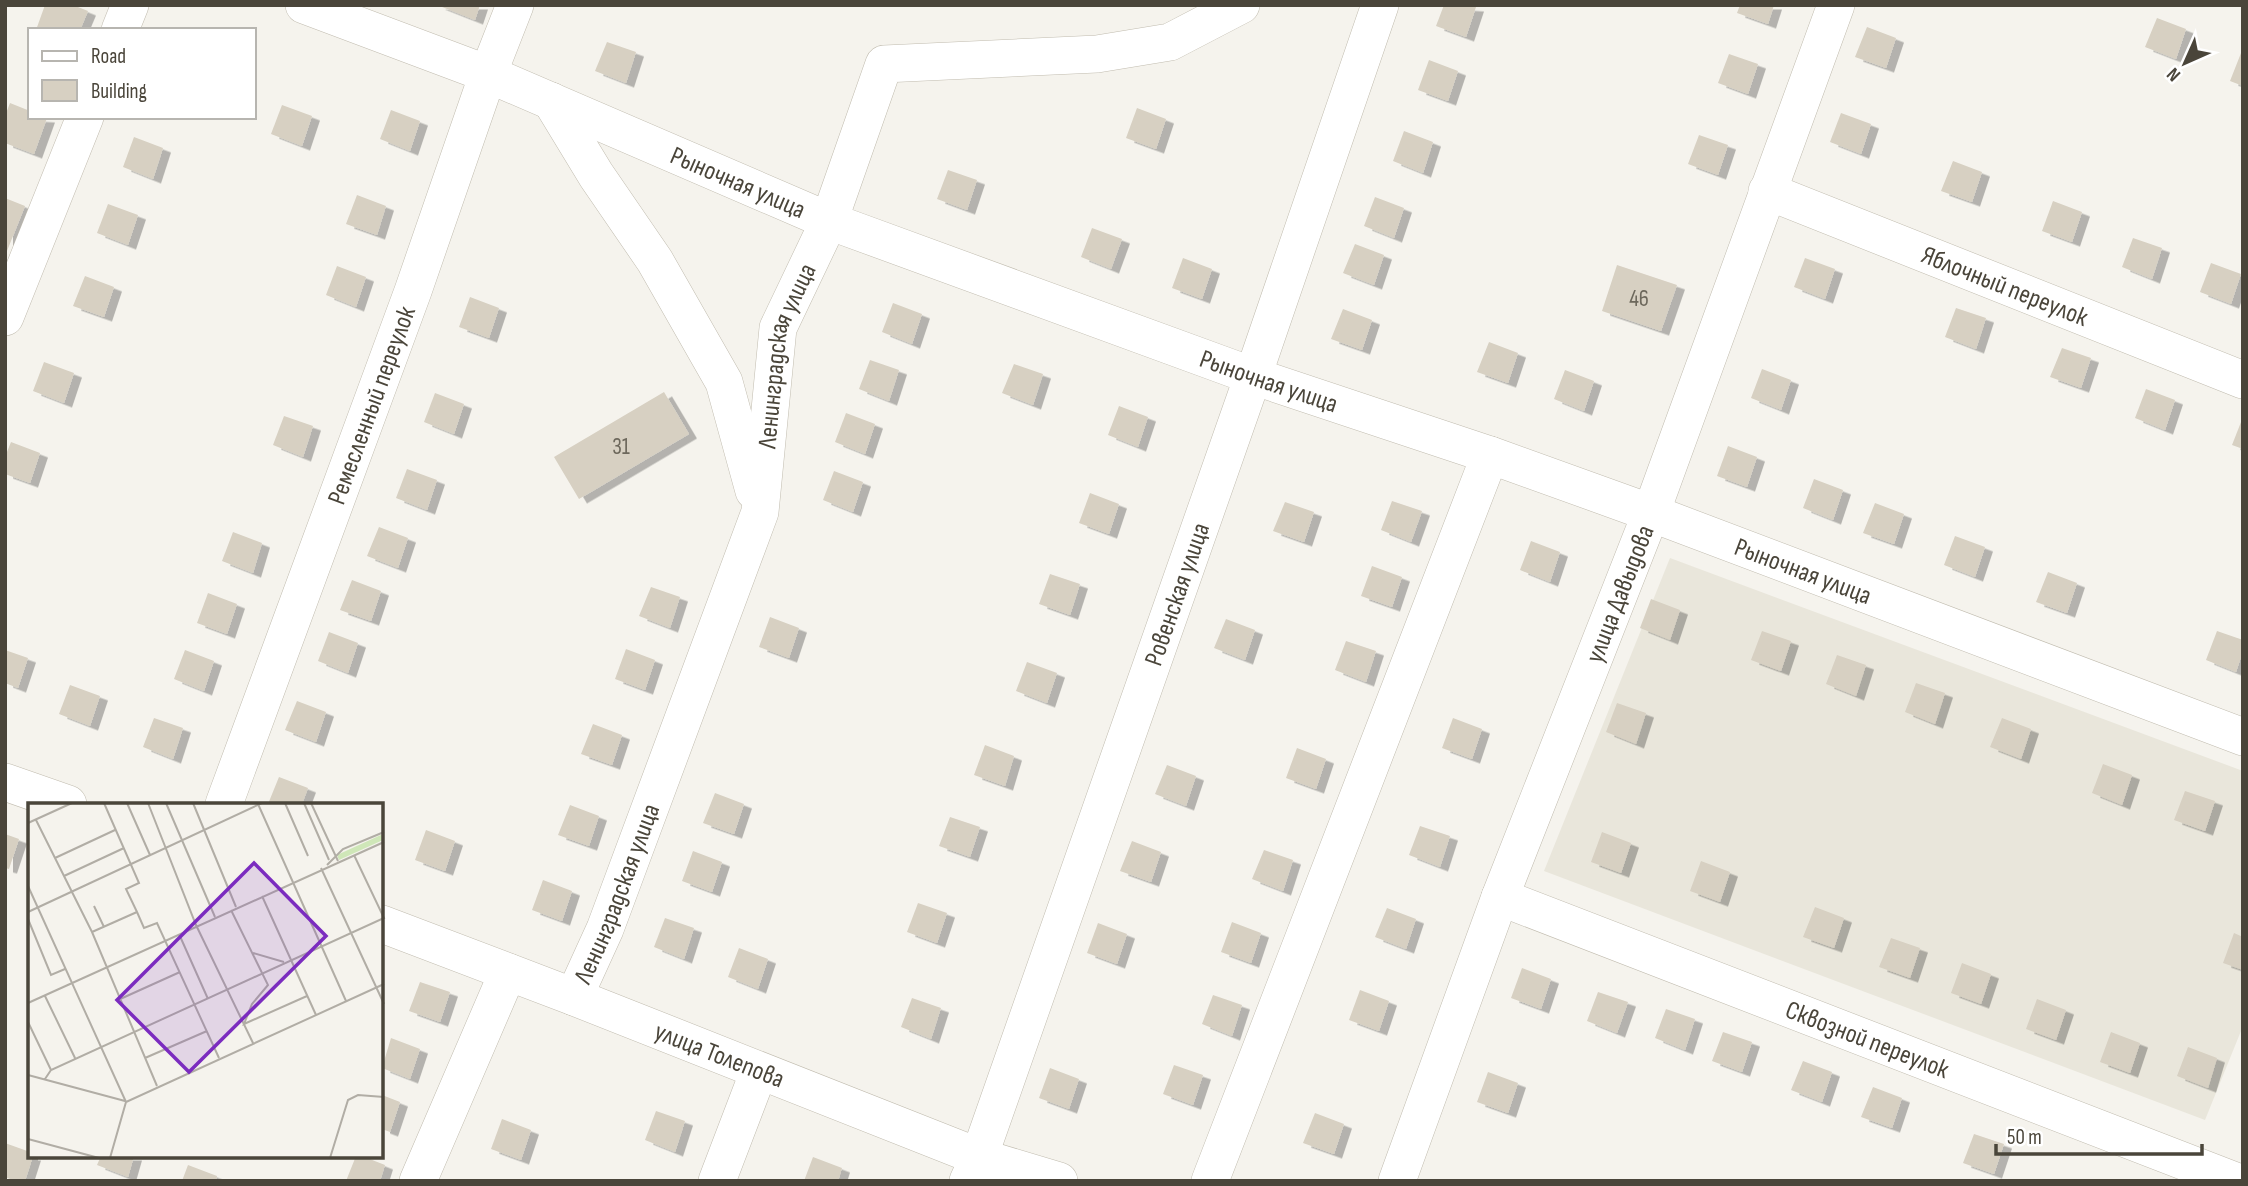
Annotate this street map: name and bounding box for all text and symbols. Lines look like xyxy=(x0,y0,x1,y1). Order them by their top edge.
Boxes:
legend xyxy=(28,28,256,119)
north arrow xyxy=(2150,28,2220,98)
text: Road xyxy=(91,44,126,69)
text: N xyxy=(2162,62,2186,86)
text: Building xyxy=(91,79,147,104)
street label: Рыночная улица xyxy=(665,141,810,226)
street label: Яблочный переулок xyxy=(1917,240,2092,334)
street label: Ленинградская улица xyxy=(752,259,823,451)
house number: 46 xyxy=(1629,285,1649,313)
street label: Ремесленный переулок xyxy=(322,302,423,509)
street label: Рыночная улица xyxy=(1195,344,1342,420)
house number: 31 xyxy=(612,433,630,461)
street label: Ровенская улица xyxy=(1139,519,1217,670)
street label: улица Давыдова xyxy=(1580,521,1662,668)
street label: Рыночная улица xyxy=(1730,532,1875,612)
street label: Ленинградская улица xyxy=(568,800,667,990)
inset map xyxy=(28,803,383,1158)
street label: Сквозной переулок xyxy=(1781,995,1953,1086)
street label: улица Толепова xyxy=(650,1016,788,1096)
scale bar xyxy=(1996,1112,2202,1156)
text: 50 m xyxy=(2007,1125,2042,1150)

